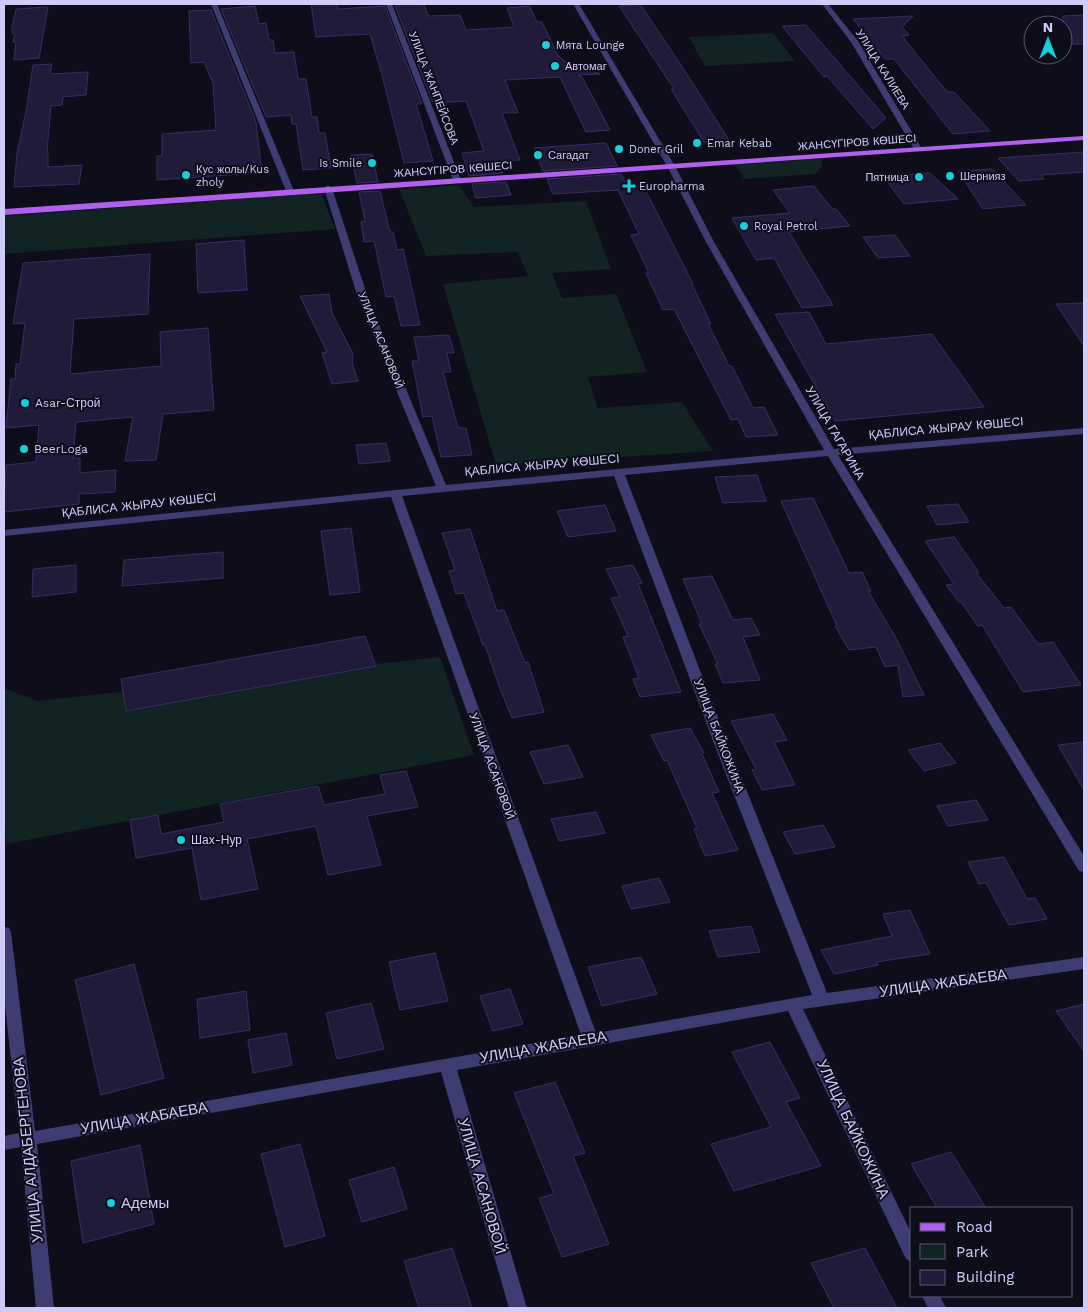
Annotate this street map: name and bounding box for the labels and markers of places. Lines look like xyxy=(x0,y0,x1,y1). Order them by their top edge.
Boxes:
marker: Мята Lounge xyxy=(540,39,552,51)
place label: Мята Lounge xyxy=(556,39,625,52)
marker: Автомаг xyxy=(549,60,561,72)
place label: Автомаг xyxy=(565,60,607,73)
marker: Emar Kebab xyxy=(691,137,703,149)
place label: Emar Kebab xyxy=(707,137,772,150)
marker: Doner Gril xyxy=(613,143,625,155)
place label: Doner Gril xyxy=(629,143,684,156)
marker: Сагадат xyxy=(532,149,544,161)
place label: Сагадат xyxy=(548,149,589,162)
place label: Is Smile xyxy=(319,157,362,170)
marker: Is Smile xyxy=(366,157,378,169)
place label: Кус жолы/Kus zholy xyxy=(196,163,269,189)
marker: Кус жолы/Kus zholy xyxy=(180,169,192,181)
marker: Шернияз xyxy=(944,170,956,182)
place label: Шернияз xyxy=(960,170,1006,183)
place label: Пятница xyxy=(865,171,910,184)
marker: Пятница xyxy=(913,171,925,183)
marker: Europharma xyxy=(623,180,635,192)
place label: Europharma xyxy=(639,180,705,193)
marker: Royal Petrol xyxy=(738,220,750,232)
place label: Royal Petrol xyxy=(754,220,818,233)
place label: Asar-Строй xyxy=(35,396,100,410)
marker: Asar-Строй xyxy=(19,397,31,409)
place label: BeerLoga xyxy=(34,442,88,456)
marker: BeerLoga xyxy=(18,443,30,455)
place label: Шах-Нур xyxy=(191,833,242,847)
marker: Шах-Нур xyxy=(175,834,187,846)
place label: Адемы xyxy=(121,1194,169,1212)
marker: Адемы xyxy=(105,1197,117,1209)

